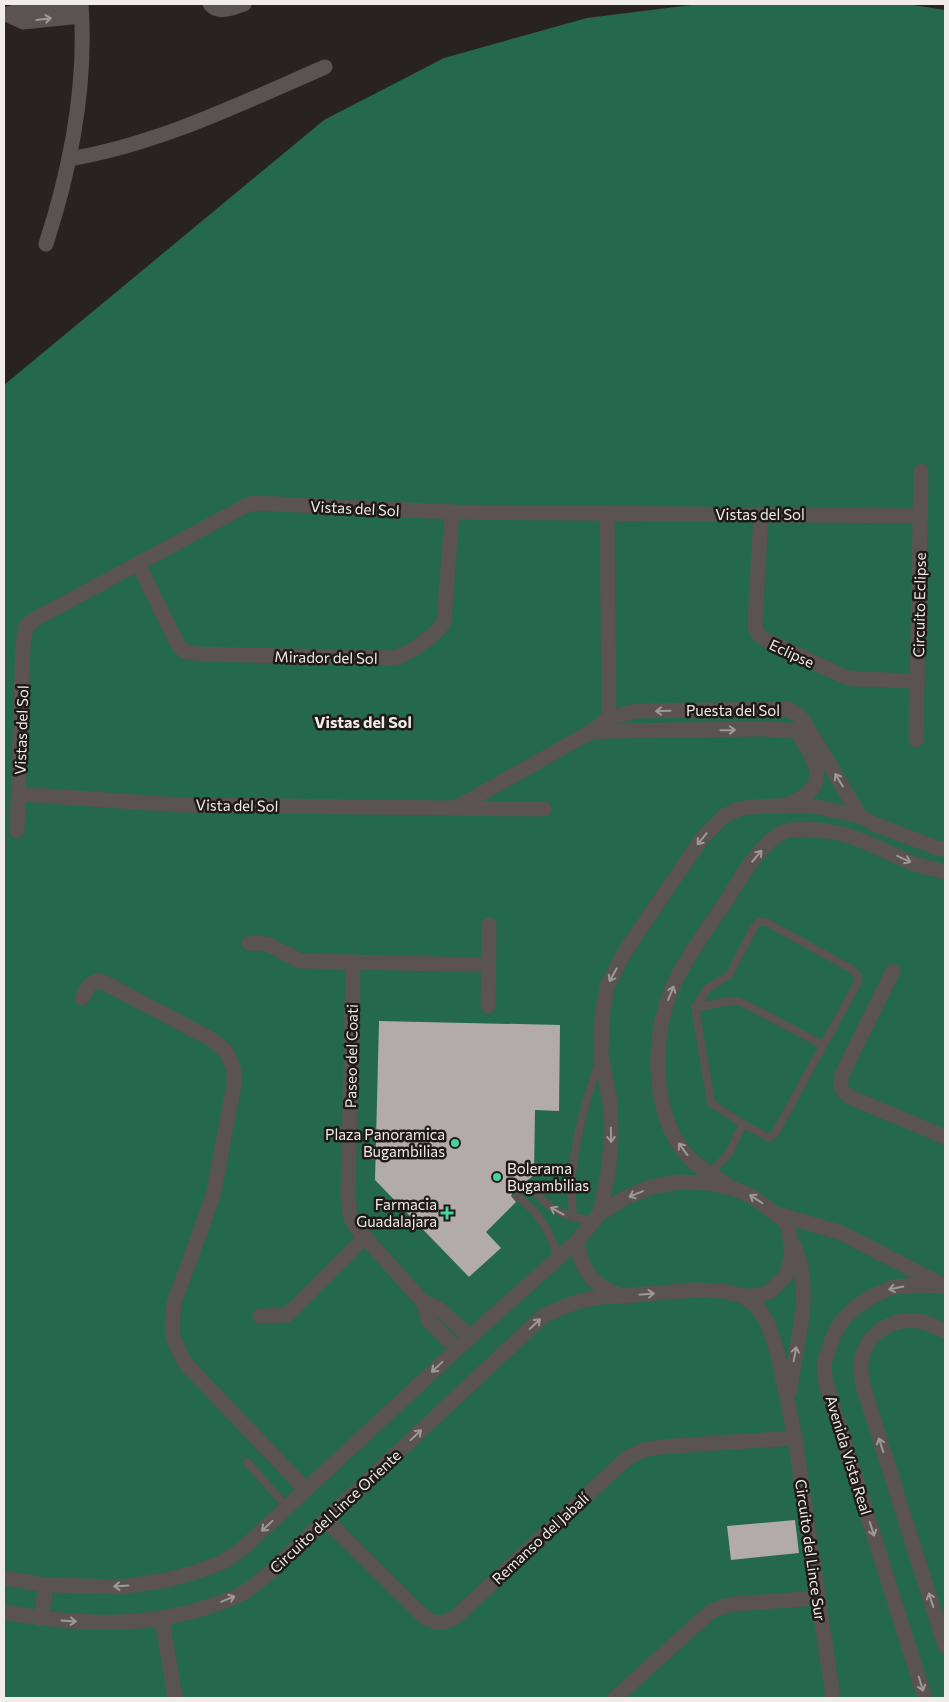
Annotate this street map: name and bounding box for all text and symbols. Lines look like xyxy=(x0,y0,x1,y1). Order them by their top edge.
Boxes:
one-way arrow xyxy=(36,14,52,24)
street label: Vistas del Sol xyxy=(310,497,400,519)
street label: Vistas del Sol xyxy=(715,505,805,523)
street label: Circuito Eclipse xyxy=(909,552,929,658)
street label: Eclipse xyxy=(767,635,817,671)
street label: Mirador del Sol xyxy=(274,647,378,667)
street label: Vistas del Sol xyxy=(10,685,32,775)
street label: Puesta del Sol xyxy=(686,701,780,719)
one-way arrow xyxy=(655,706,671,716)
district label: Vistas del Sol xyxy=(314,712,412,731)
one-way arrow xyxy=(720,725,736,735)
one-way arrow xyxy=(833,773,843,787)
street label: Vista del Sol xyxy=(196,795,278,815)
one-way arrow xyxy=(696,832,707,845)
one-way arrow xyxy=(751,850,762,863)
one-way arrow xyxy=(896,854,911,864)
one-way arrow xyxy=(608,967,618,982)
one-way arrow xyxy=(666,986,676,1001)
street label: Paseo del Coati xyxy=(341,1004,361,1108)
place label: Plaza Panoramica Bugambilias xyxy=(325,1125,445,1160)
one-way arrow xyxy=(606,1126,616,1142)
marker: Plaza Panoramica Bugambilias xyxy=(449,1137,461,1149)
one-way arrow xyxy=(678,1142,688,1156)
place label: Bolerama Bugambilias xyxy=(507,1159,589,1194)
marker: Bolerama Bugambilias xyxy=(491,1171,503,1183)
one-way arrow xyxy=(629,1189,644,1199)
one-way arrow xyxy=(749,1194,763,1205)
place label: Farmacia Guadalajara xyxy=(356,1195,437,1230)
one-way arrow xyxy=(550,1206,565,1215)
marker: Farmacia Guadalajara xyxy=(441,1207,453,1219)
one-way arrow xyxy=(889,1283,905,1293)
one-way arrow xyxy=(639,1289,655,1298)
one-way arrow xyxy=(528,1318,541,1330)
one-way arrow xyxy=(791,1347,800,1363)
one-way arrow xyxy=(430,1361,443,1373)
street label: Avenida Vista Real xyxy=(822,1393,876,1517)
one-way arrow xyxy=(410,1429,422,1441)
one-way arrow xyxy=(876,1437,886,1453)
street label: Circuito del Lince Oriente xyxy=(266,1446,404,1576)
street label: Circuito del Lince Sur xyxy=(792,1478,830,1622)
street label: Remanso del Jabalí xyxy=(488,1488,593,1587)
one-way arrow xyxy=(261,1520,273,1532)
one-way arrow xyxy=(868,1521,878,1537)
one-way arrow xyxy=(113,1582,129,1591)
one-way arrow xyxy=(925,1592,935,1608)
one-way arrow xyxy=(220,1594,236,1603)
one-way arrow xyxy=(61,1617,77,1626)
one-way arrow xyxy=(917,1676,927,1692)

